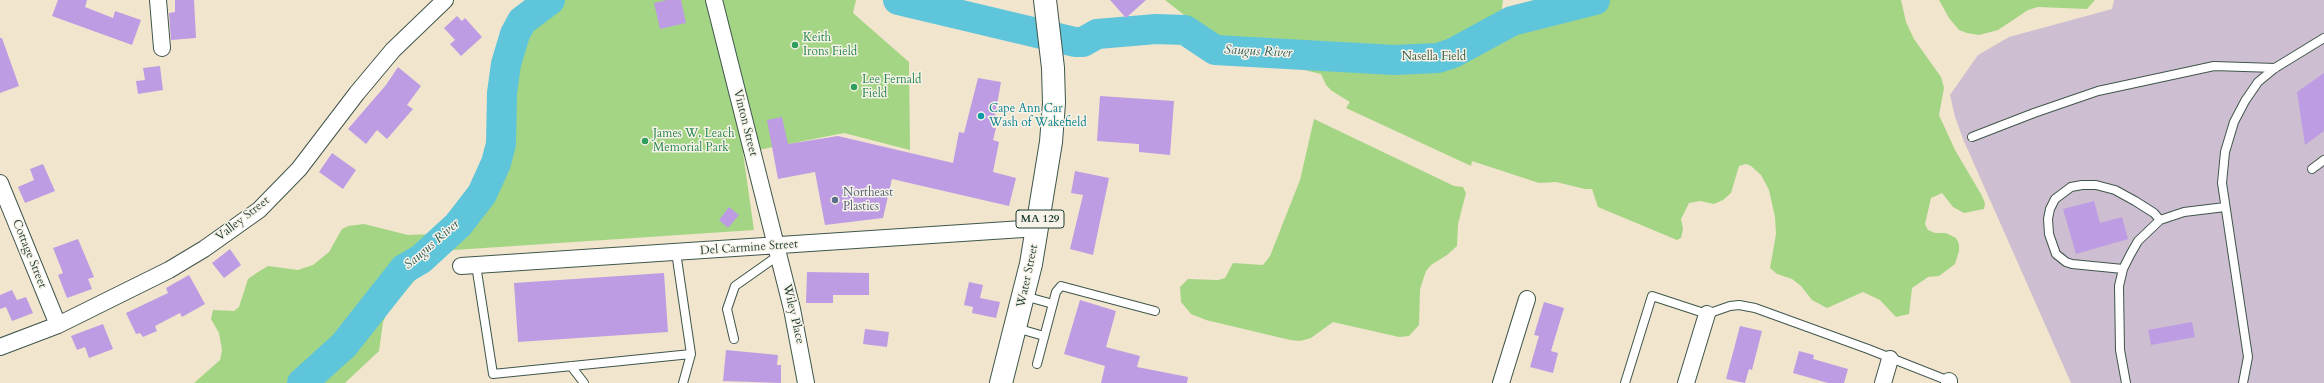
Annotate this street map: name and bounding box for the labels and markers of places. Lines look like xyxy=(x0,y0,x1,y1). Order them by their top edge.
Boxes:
place label: Keith Irons Field xyxy=(803,31,857,59)
marker: Keith Irons Field xyxy=(790,40,800,50)
place label: Lee Fernald Field xyxy=(862,73,921,101)
marker: Lee Fernald Field xyxy=(849,82,859,92)
place label: Cape Ann Car Wash of Wakefield xyxy=(989,102,1087,130)
marker: Cape Ann Car Wash of Wakefield xyxy=(976,111,986,121)
place label: James W. Leach Memorial Park xyxy=(653,127,735,155)
marker: James W. Leach Memorial Park xyxy=(640,136,650,146)
place label: Northeast Plastics xyxy=(843,186,893,214)
marker: Northeast Plastics xyxy=(830,195,840,205)

